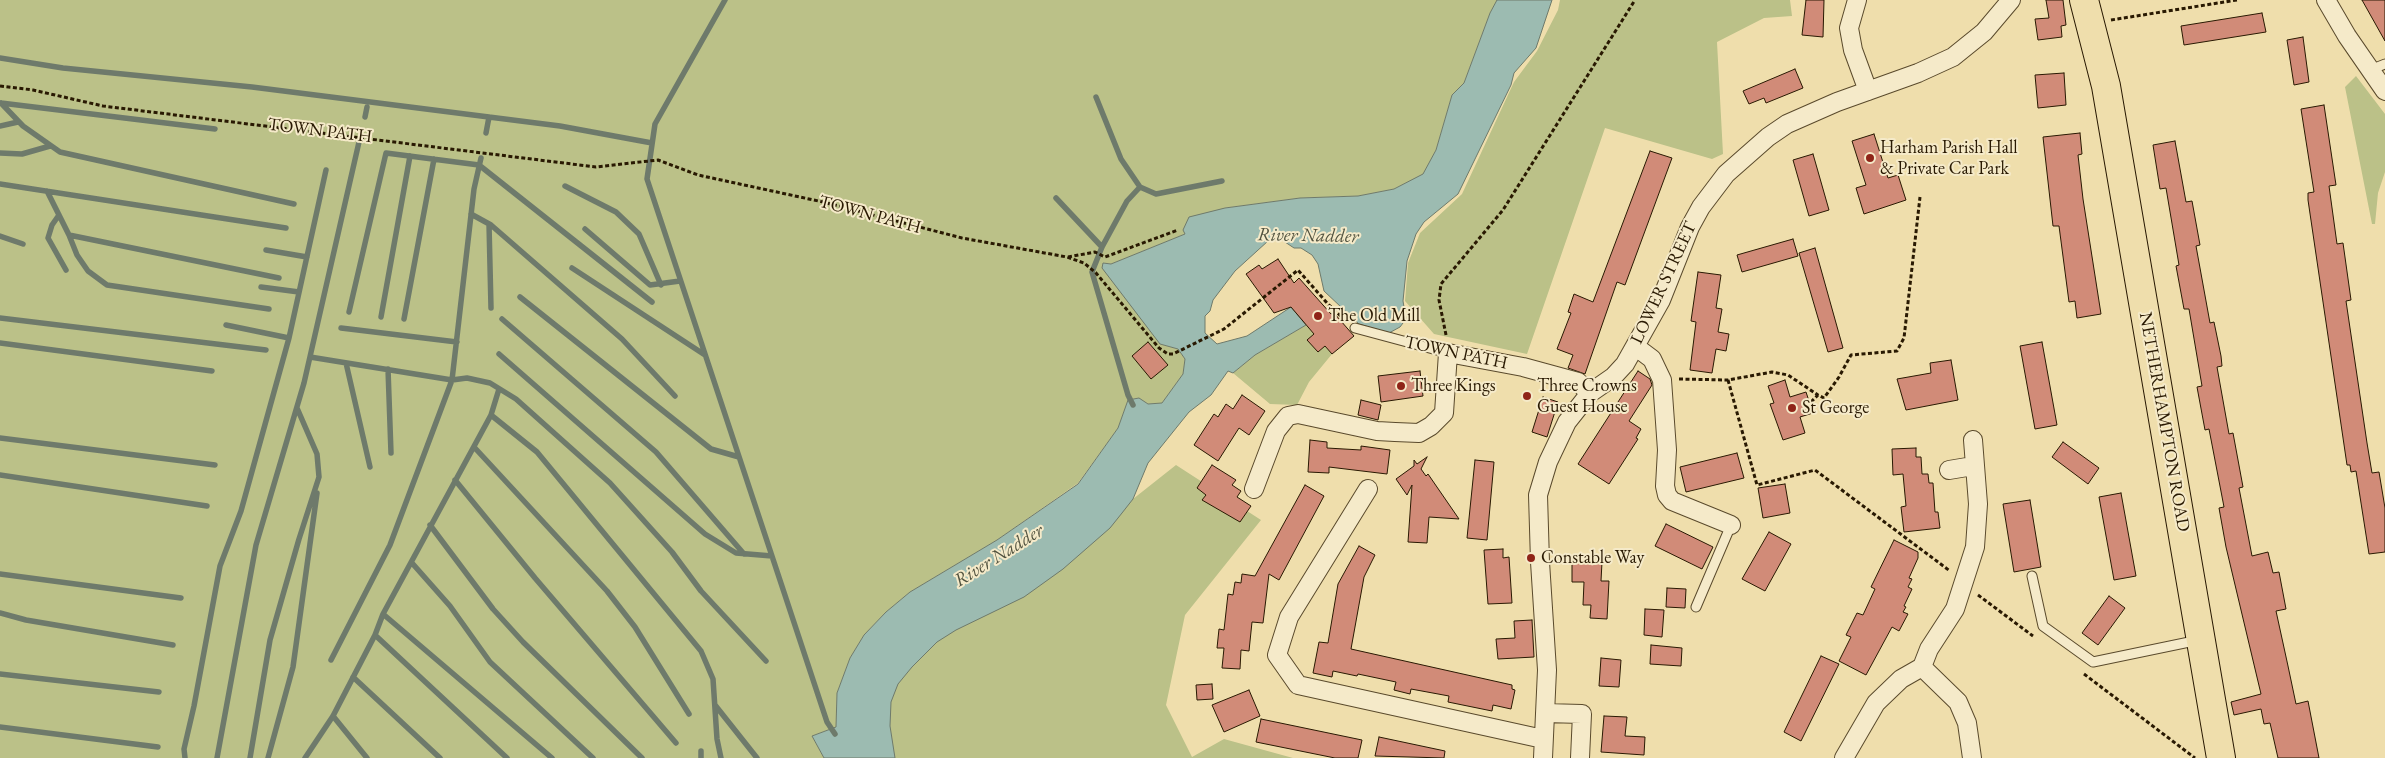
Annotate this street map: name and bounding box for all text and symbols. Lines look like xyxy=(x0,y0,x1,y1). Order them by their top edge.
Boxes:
street label: TOWN PATH xyxy=(267,114,373,148)
place label: Harham Parish Hall & Private Car Park xyxy=(1880,137,2018,180)
marker: Harham Parish Hall & Private Car Park xyxy=(1864,152,1876,164)
street label: TOWN PATH xyxy=(817,191,923,239)
street label: LOWER STREET xyxy=(1626,218,1702,348)
water label: River Nadder xyxy=(1257,224,1359,248)
place label: The Old Mill xyxy=(1328,305,1420,327)
marker: The Old Mill xyxy=(1312,310,1324,322)
street label: NETHERHAMPTON ROAD xyxy=(2134,311,2194,533)
street label: TOWN PATH xyxy=(1402,332,1510,374)
place label: Three Kings xyxy=(1411,375,1496,397)
place label: Three Crowns Guest House xyxy=(1537,375,1637,418)
marker: Three Kings xyxy=(1395,380,1407,392)
marker: Three Crowns Guest House xyxy=(1521,390,1533,402)
place label: St George xyxy=(1802,397,1869,419)
marker: St George xyxy=(1786,402,1798,414)
water label: River Nadder xyxy=(950,520,1048,592)
place label: Constable Way xyxy=(1541,547,1644,569)
marker: Constable Way xyxy=(1525,552,1537,564)

